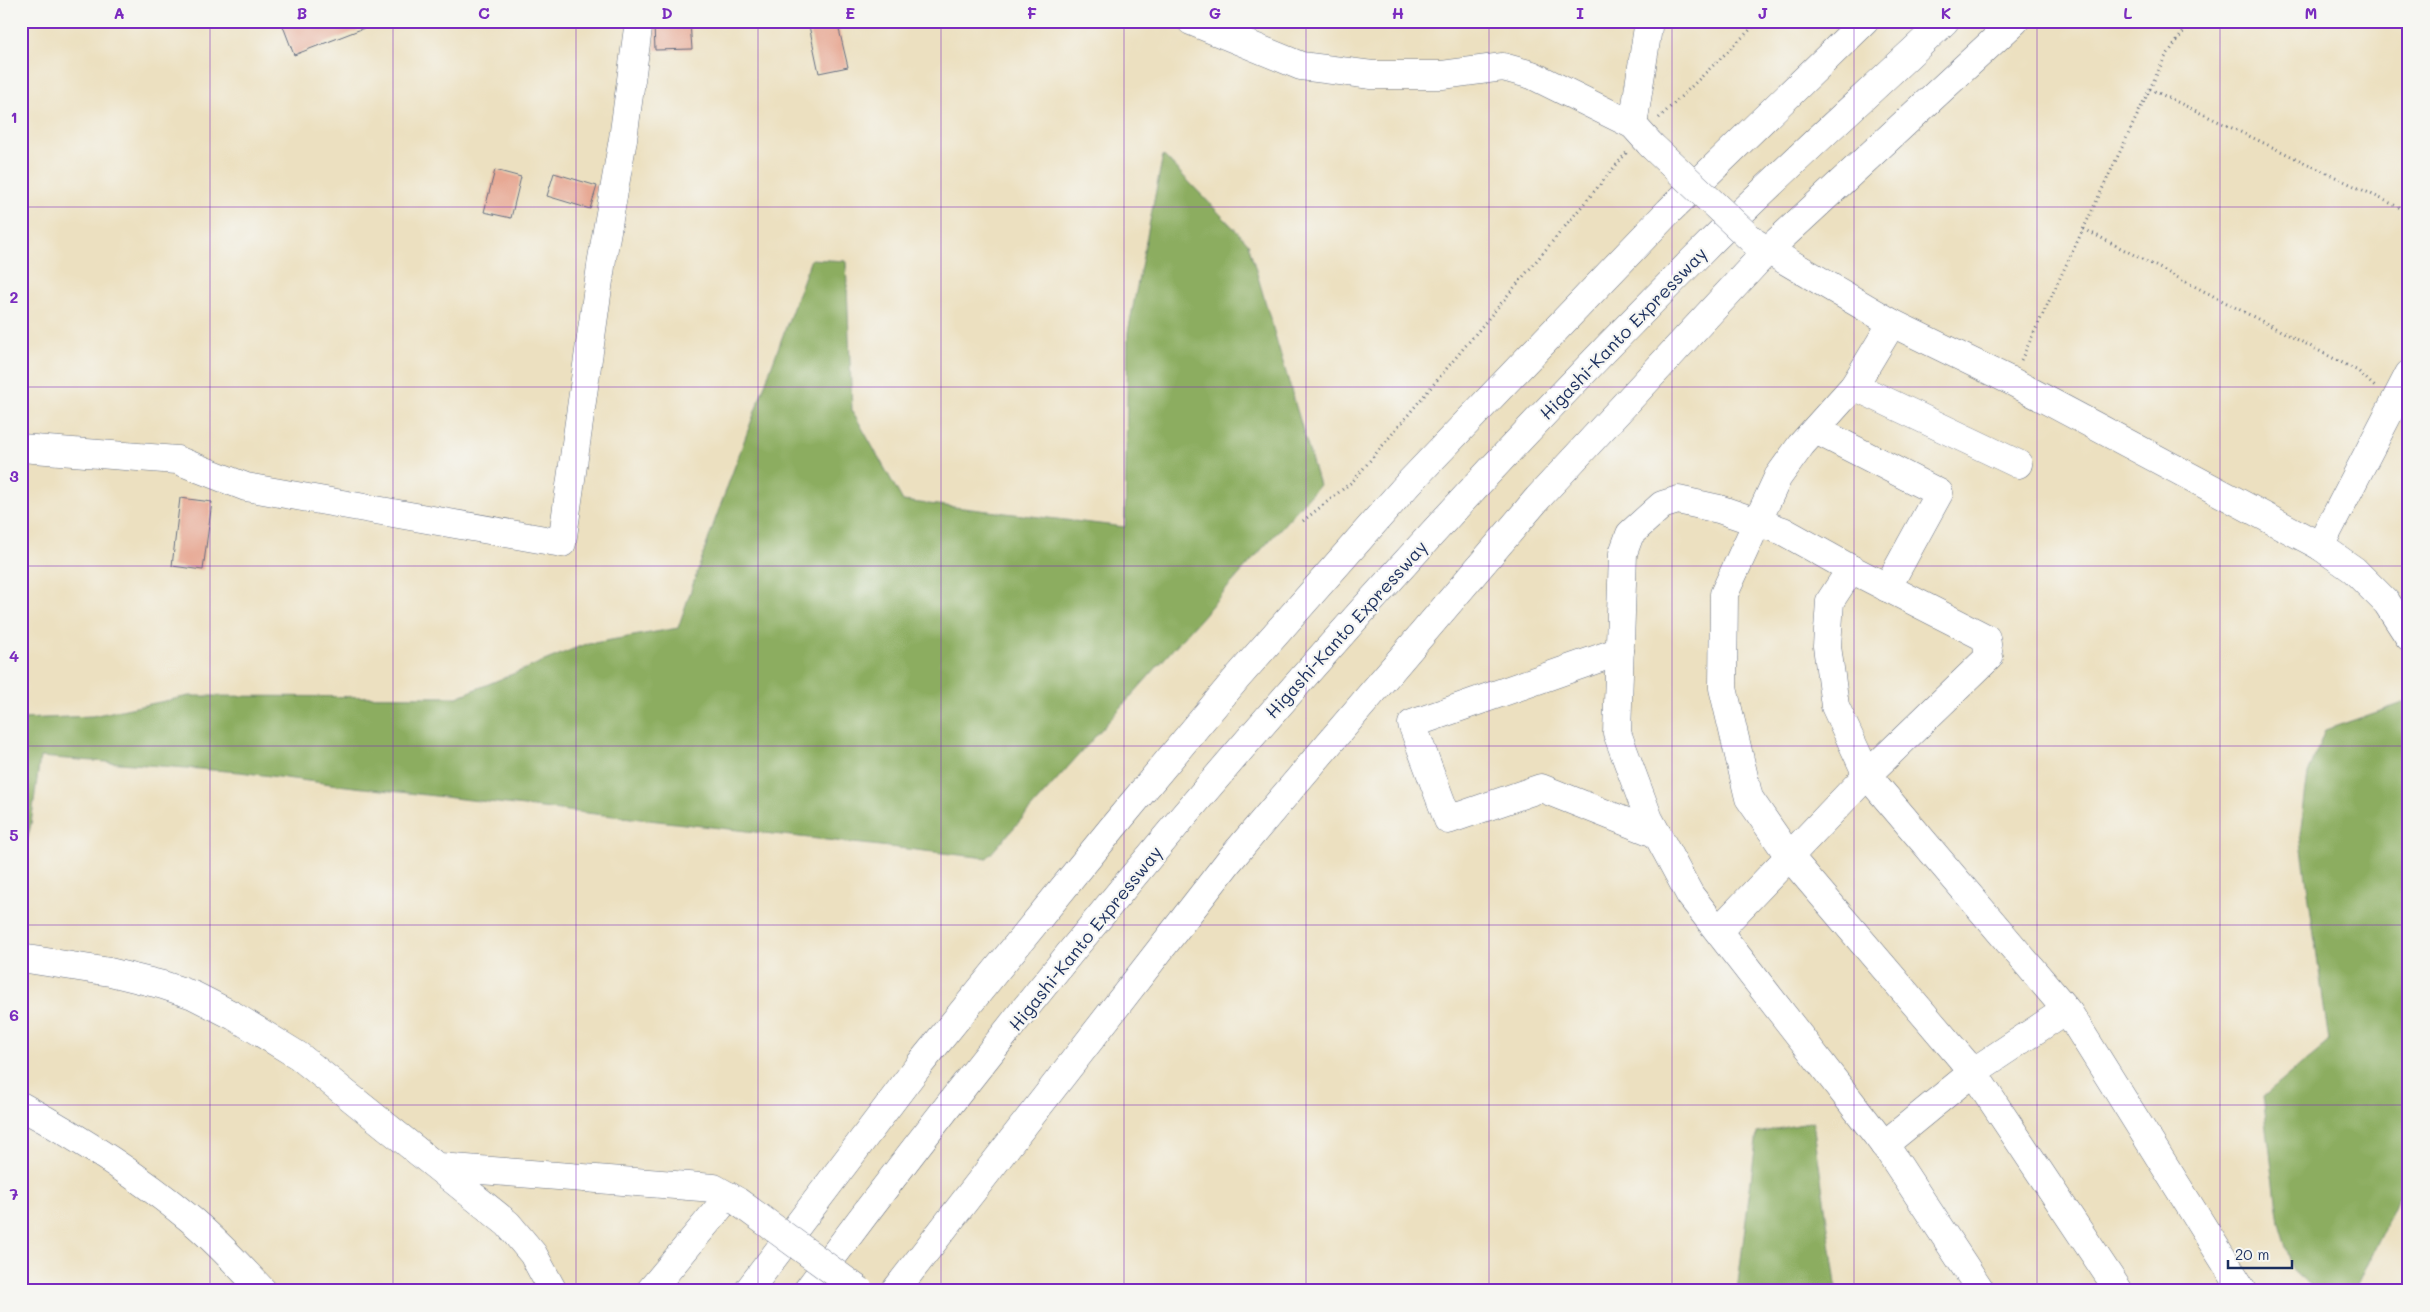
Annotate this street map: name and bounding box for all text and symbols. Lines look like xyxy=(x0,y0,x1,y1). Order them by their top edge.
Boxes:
text: A xyxy=(113,2,125,23)
text: B xyxy=(297,2,307,23)
text: C xyxy=(478,2,490,23)
text: D xyxy=(661,2,673,23)
text: E xyxy=(845,2,855,23)
text: F xyxy=(1027,2,1037,23)
text: G xyxy=(1209,2,1221,23)
text: H xyxy=(1392,2,1404,23)
text: I xyxy=(1576,2,1584,23)
text: J xyxy=(1758,2,1768,23)
text: K xyxy=(1941,2,1951,23)
text: L xyxy=(2123,2,2133,23)
text: M xyxy=(2305,2,2317,23)
text: 1 xyxy=(10,106,18,127)
street label: Higashi-Kanto Expressway xyxy=(1534,241,1712,425)
text: 2 xyxy=(10,286,19,307)
text: 3 xyxy=(9,465,19,486)
street label: Higashi-Kanto Expressway xyxy=(1260,535,1432,723)
text: 4 xyxy=(9,645,19,666)
text: 5 xyxy=(9,824,19,845)
street label: Higashi-Kanto Expressway xyxy=(1003,841,1167,1035)
text: 6 xyxy=(9,1004,19,1025)
text: 7 xyxy=(10,1183,19,1204)
scale bar xyxy=(2228,1237,2291,1269)
text: 20 m xyxy=(2235,1244,2269,1264)

